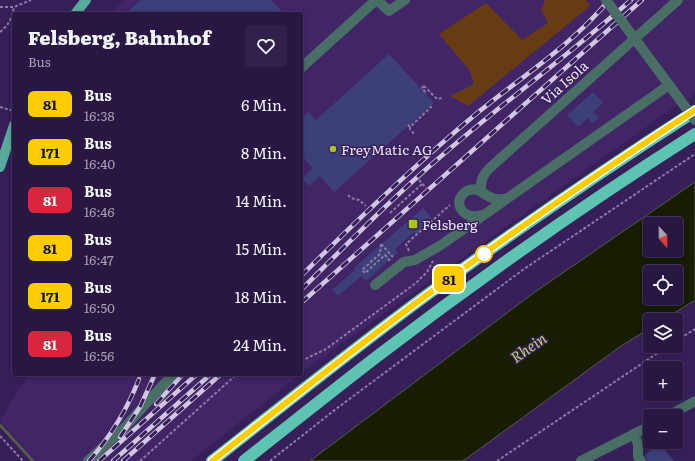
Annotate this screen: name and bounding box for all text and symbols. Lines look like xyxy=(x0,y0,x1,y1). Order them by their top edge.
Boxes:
text: Felsberg, Bahnhof xyxy=(28,23,211,51)
button: heart xyxy=(245,25,287,67)
text: Bus xyxy=(28,52,51,71)
street label: Via Isola xyxy=(536,55,592,109)
text: Bus xyxy=(84,83,112,106)
text: 6 Min. xyxy=(241,93,287,116)
text: 81 xyxy=(43,94,57,114)
text: 16:38 xyxy=(84,106,115,125)
text: Bus xyxy=(84,131,112,154)
place label: FreyMatic AG xyxy=(341,139,433,159)
text: 8 Min. xyxy=(241,141,287,164)
text: 171 xyxy=(41,142,59,162)
marker: FreyMatic AG xyxy=(328,144,338,154)
text: 16:40 xyxy=(84,154,115,173)
text: Bus xyxy=(84,179,112,202)
text: 14 Min. xyxy=(235,189,287,212)
text: 81 xyxy=(43,190,57,210)
text: 16:46 xyxy=(84,202,115,221)
place label: Felsberg xyxy=(422,214,478,234)
north arrow xyxy=(643,217,683,257)
map controls xyxy=(643,217,683,449)
marker: Felsberg xyxy=(407,218,419,230)
text: Bus xyxy=(84,227,112,250)
text: 15 Min. xyxy=(235,237,287,260)
text: 81 xyxy=(43,238,57,258)
unlabelled marker xyxy=(475,245,493,263)
text: 16:47 xyxy=(84,250,114,269)
button: locate xyxy=(643,265,683,305)
line badge: 81 xyxy=(431,266,467,292)
text: 81 xyxy=(442,269,456,289)
text: Bus xyxy=(84,275,112,298)
text: 18 Min. xyxy=(235,285,287,308)
text: 171 xyxy=(41,286,59,306)
text: 16:50 xyxy=(84,298,115,317)
button: layers xyxy=(643,313,683,353)
text: Bus xyxy=(84,323,112,346)
water label: Rhein xyxy=(505,326,551,368)
text: 24 Min. xyxy=(233,333,287,356)
text: 81 xyxy=(43,334,57,354)
text: 16:56 xyxy=(84,346,114,365)
button: + xyxy=(643,361,683,401)
button: − xyxy=(643,409,683,449)

